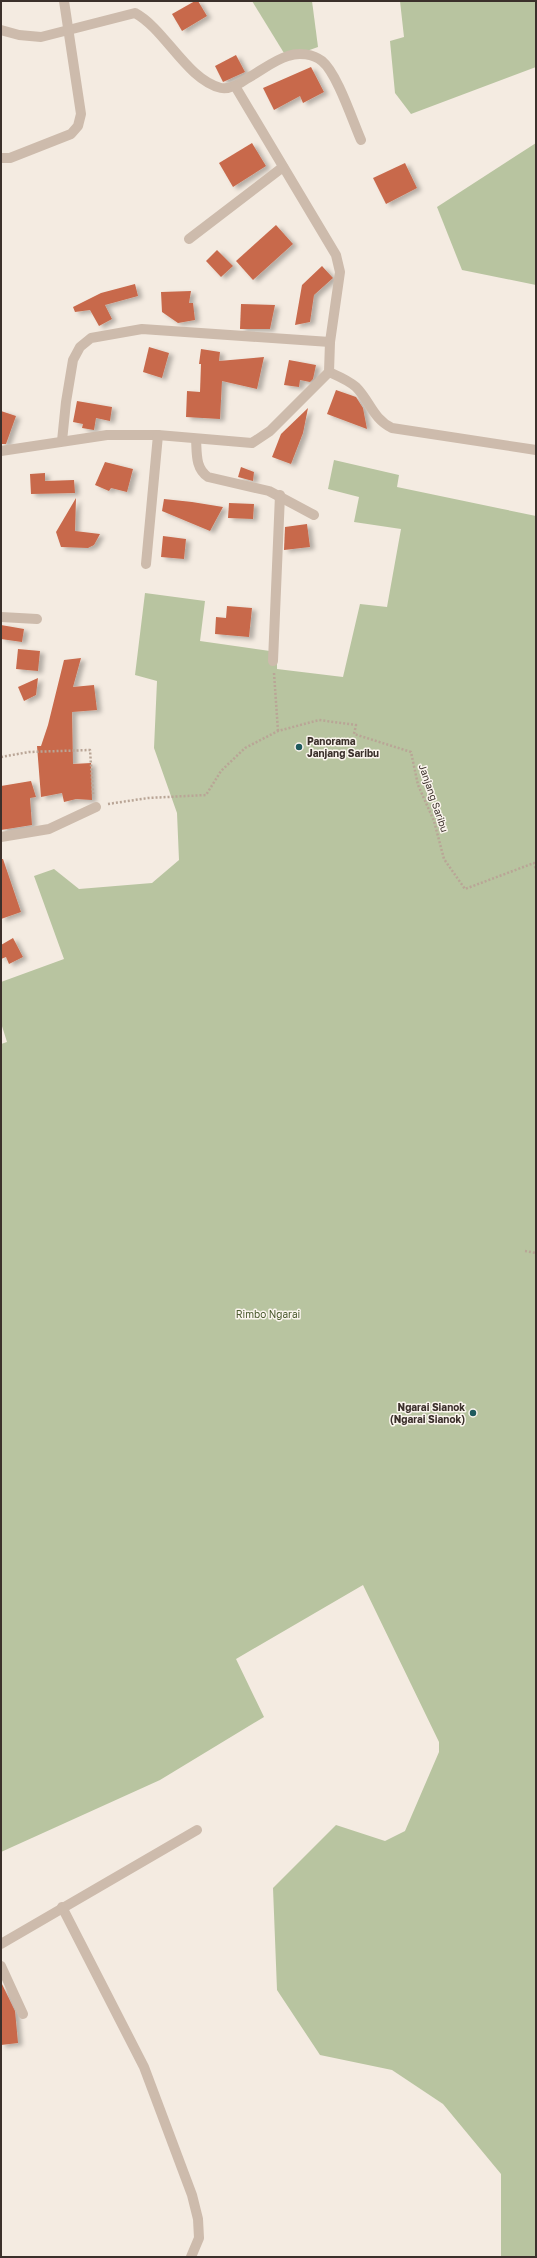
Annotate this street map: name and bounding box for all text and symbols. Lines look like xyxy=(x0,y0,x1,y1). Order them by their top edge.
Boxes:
place label: Panorama Janjang Saribu xyxy=(307,735,379,759)
marker: Panorama Janjang Saribu xyxy=(294,742,304,752)
street label: Janjang Saribu xyxy=(417,762,451,834)
park label: Rimbo Ngarai xyxy=(236,1308,300,1320)
place label: Ngarai Sianok (Ngarai Sianok) xyxy=(390,1401,465,1425)
marker: Ngarai Sianok (Ngarai Sianok) xyxy=(468,1408,478,1418)

